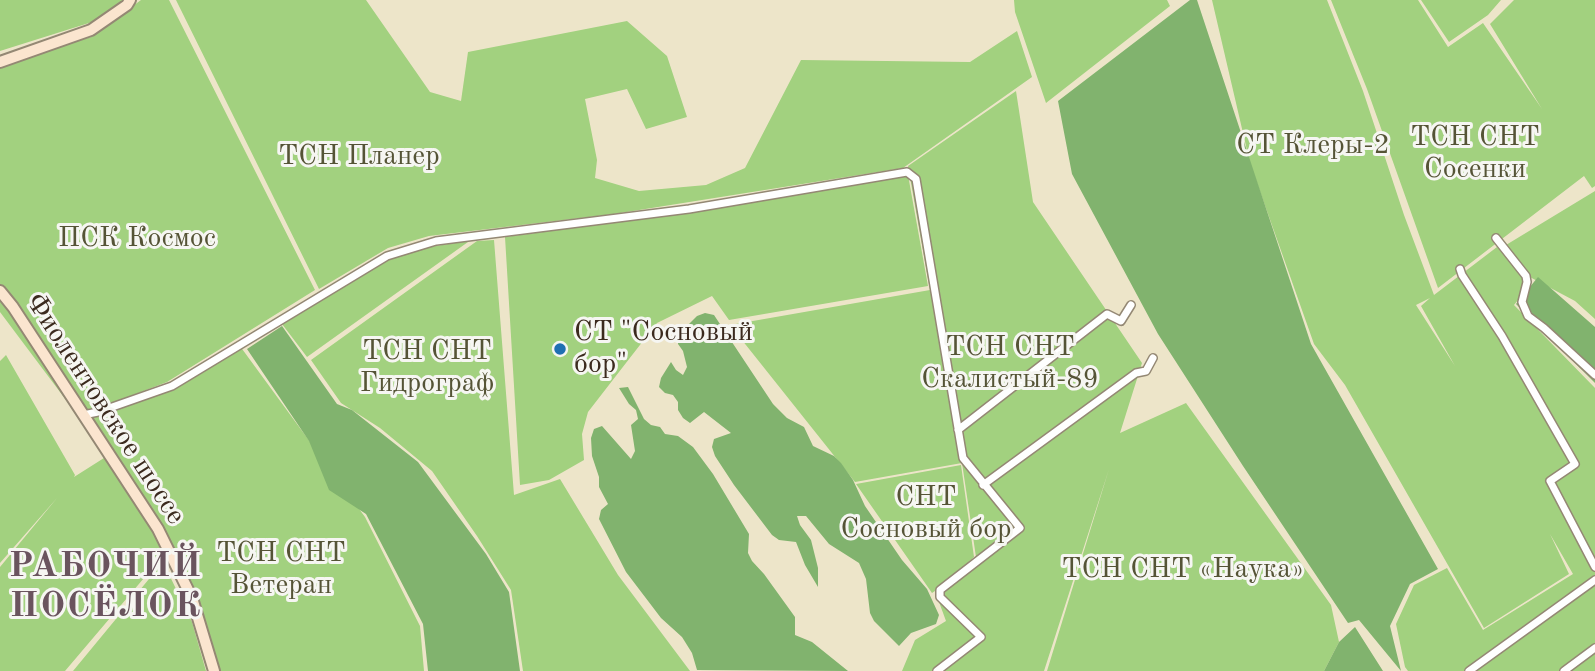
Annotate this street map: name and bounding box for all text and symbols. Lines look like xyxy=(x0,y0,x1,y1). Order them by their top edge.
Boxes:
park label: ТСН СНТ Сосенки xyxy=(1410,121,1540,187)
park label: СТ Клеры-2 xyxy=(1236,129,1390,163)
park label: ТСН Планер xyxy=(278,140,440,174)
park label: ПСК Космос xyxy=(58,222,216,256)
street label: Фиолентовское шоссе xyxy=(18,287,192,531)
place label: СТ "Сосновый бор" xyxy=(574,316,753,382)
park label: ТСН СНТ Скалистый-89 xyxy=(921,331,1099,397)
park label: ТСН СНТ Гидрограф xyxy=(360,335,494,401)
marker: СТ "Сосновый бор" xyxy=(552,341,568,357)
park label: СНТ Сосновый бор xyxy=(840,481,1012,547)
park label: ТСН СНТ Ветеран xyxy=(216,537,346,603)
district label: РАБОЧИЙ ПОСЁЛОК xyxy=(10,546,202,628)
park label: ТСН СНТ «Наука» xyxy=(1062,553,1304,587)

